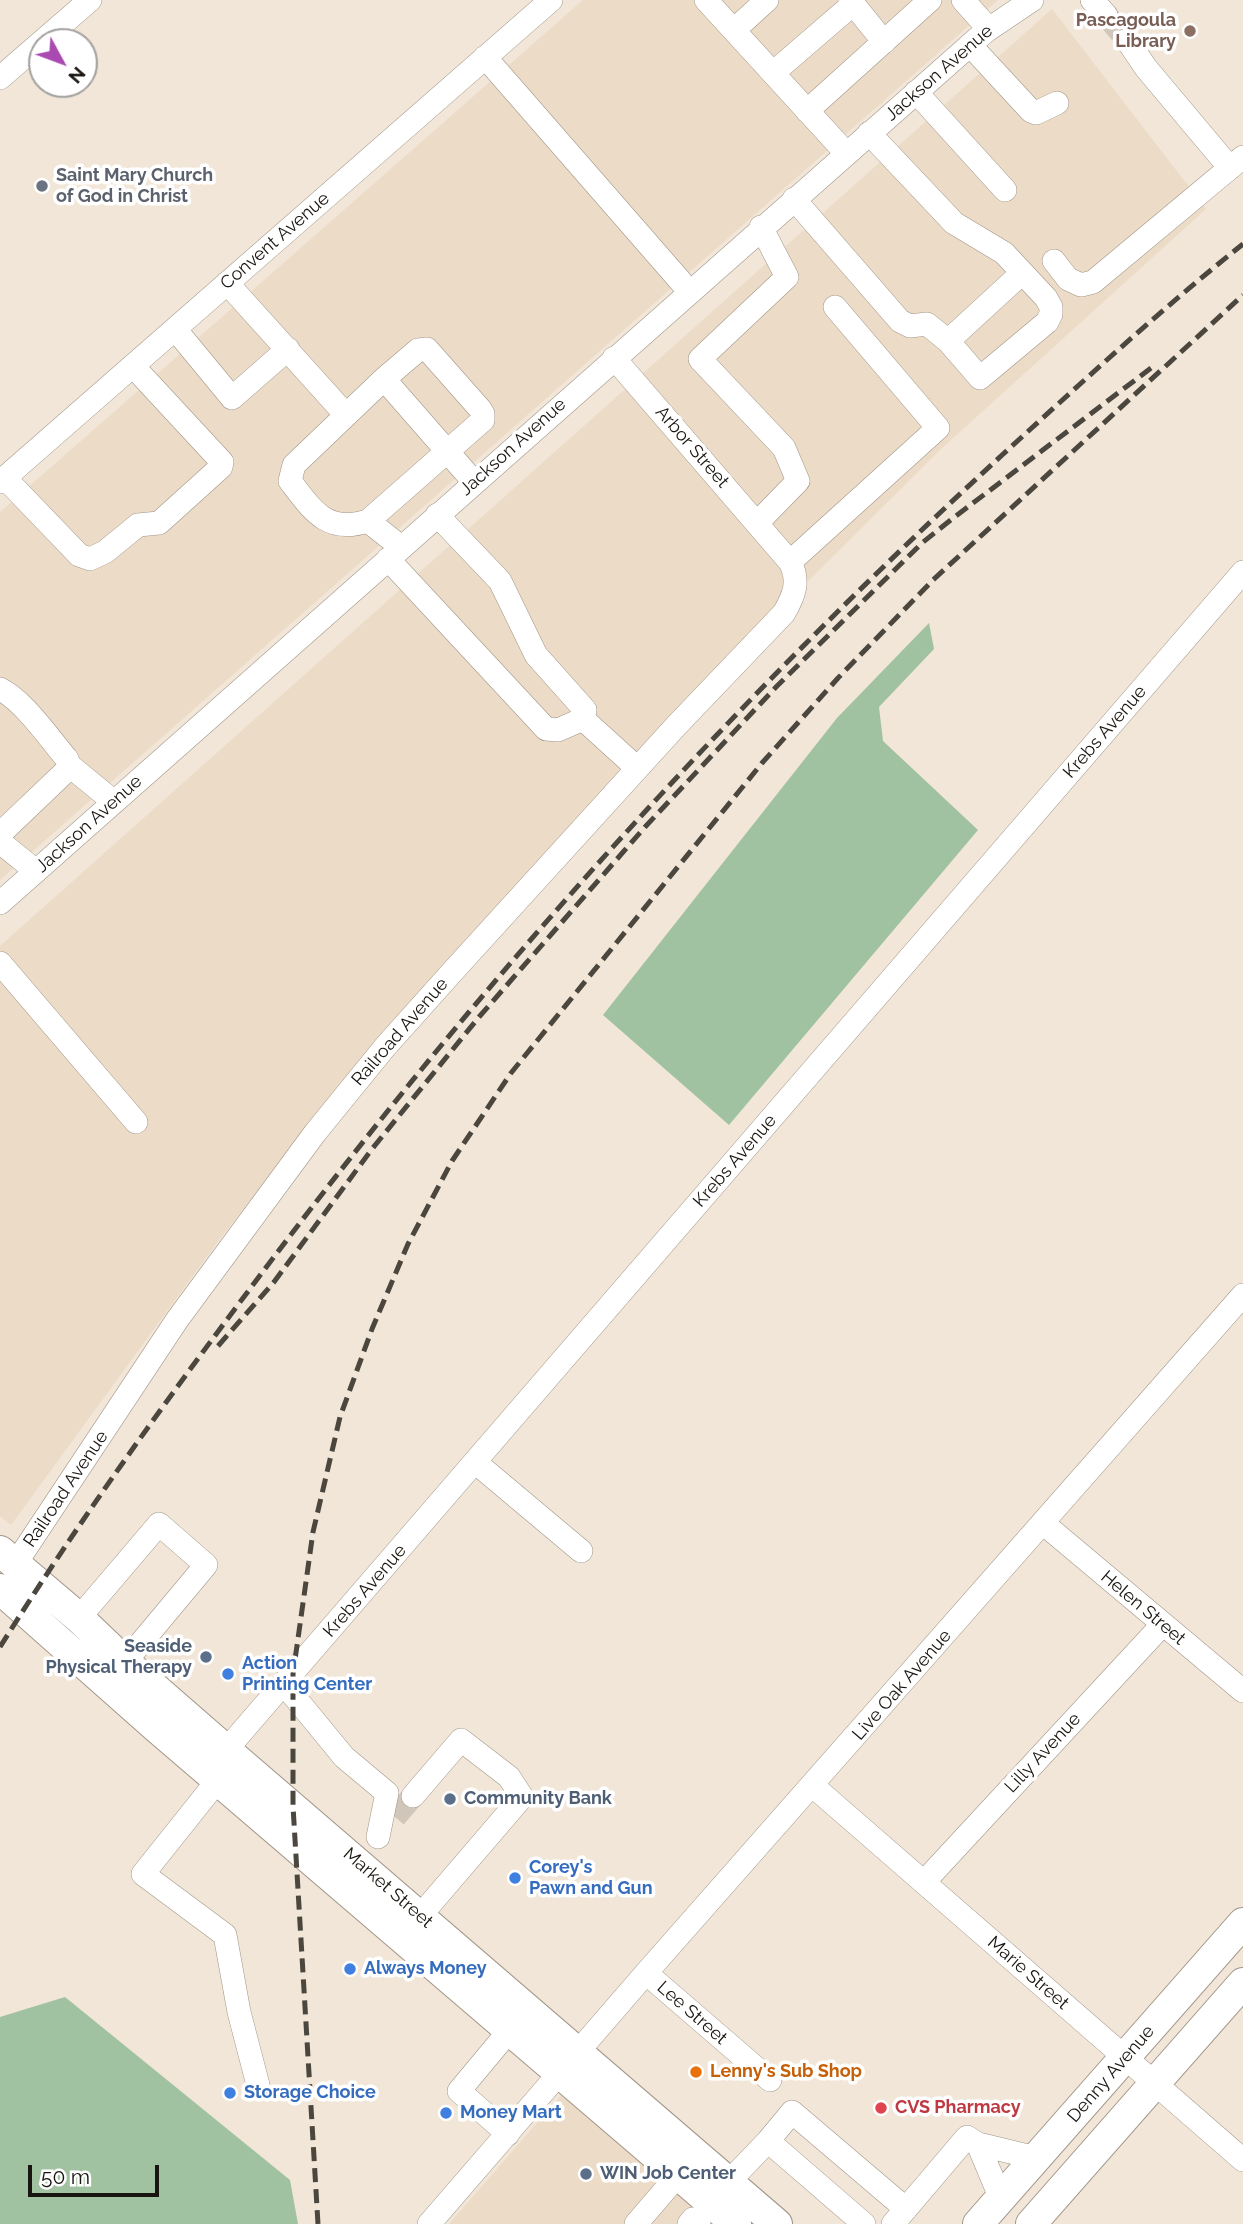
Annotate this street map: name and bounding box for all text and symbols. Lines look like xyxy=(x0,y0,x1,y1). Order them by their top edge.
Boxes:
place label: Pascagoula Library xyxy=(1076,10,1176,52)
street label: Jackson Avenue xyxy=(881,20,997,126)
marker: Pascagoula Library xyxy=(1182,23,1198,39)
north arrow xyxy=(28,28,98,98)
text: N xyxy=(64,63,90,88)
place label: Saint Mary Church of God in Christ xyxy=(56,165,213,208)
marker: Saint Mary Church of God in Christ xyxy=(34,178,50,194)
street label: Convent Avenue xyxy=(216,188,334,294)
street label: Jackson Avenue xyxy=(455,394,571,500)
street label: Arbor Street xyxy=(651,402,733,492)
street label: Krebs Avenue xyxy=(1059,681,1151,783)
street label: Jackson Avenue xyxy=(31,771,147,877)
street label: Railroad Avenue xyxy=(347,974,453,1090)
street label: Krebs Avenue xyxy=(689,1110,781,1212)
street label: Railroad Avenue xyxy=(19,1427,113,1551)
street label: Krebs Avenue xyxy=(319,1540,411,1642)
street label: Helen Street xyxy=(1096,1566,1190,1650)
street label: Live Oak Avenue xyxy=(848,1625,956,1745)
place label: Seaside Physical Therapy xyxy=(45,1636,192,1678)
marker: Seaside Physical Therapy xyxy=(198,1649,214,1665)
place label: Action Printing Center xyxy=(242,1653,372,1696)
marker: Action Printing Center xyxy=(220,1666,236,1682)
street label: Lilly Avenue xyxy=(1001,1709,1085,1797)
place label: Community Bank xyxy=(464,1788,612,1810)
marker: Community Bank xyxy=(442,1791,458,1807)
street label: Market Street xyxy=(339,1843,437,1933)
place label: Corey's Pawn and Gun xyxy=(529,1857,653,1899)
marker: Corey's Pawn and Gun xyxy=(507,1870,523,1886)
street label: Marie Street xyxy=(983,1932,1073,2014)
place label: Always Money xyxy=(364,1958,487,1980)
marker: Always Money xyxy=(342,1961,358,1977)
street label: Lee Street xyxy=(652,1977,732,2049)
street label: Denny Avenue xyxy=(1063,2021,1159,2127)
place label: Lenny's Sub Shop xyxy=(710,2061,862,2083)
marker: Lenny's Sub Shop xyxy=(688,2064,704,2080)
place label: Storage Choice xyxy=(244,2082,376,2104)
marker: Storage Choice xyxy=(222,2085,238,2101)
place label: CVS Pharmacy xyxy=(895,2097,1021,2119)
marker: CVS Pharmacy xyxy=(873,2100,889,2116)
place label: Money Mart xyxy=(460,2102,562,2124)
marker: Money Mart xyxy=(438,2105,454,2121)
scale bar xyxy=(32,2150,163,2194)
place label: WIN Job Center xyxy=(600,2163,736,2185)
text: 50 m xyxy=(41,2164,90,2189)
marker: WIN Job Center xyxy=(578,2166,594,2182)

